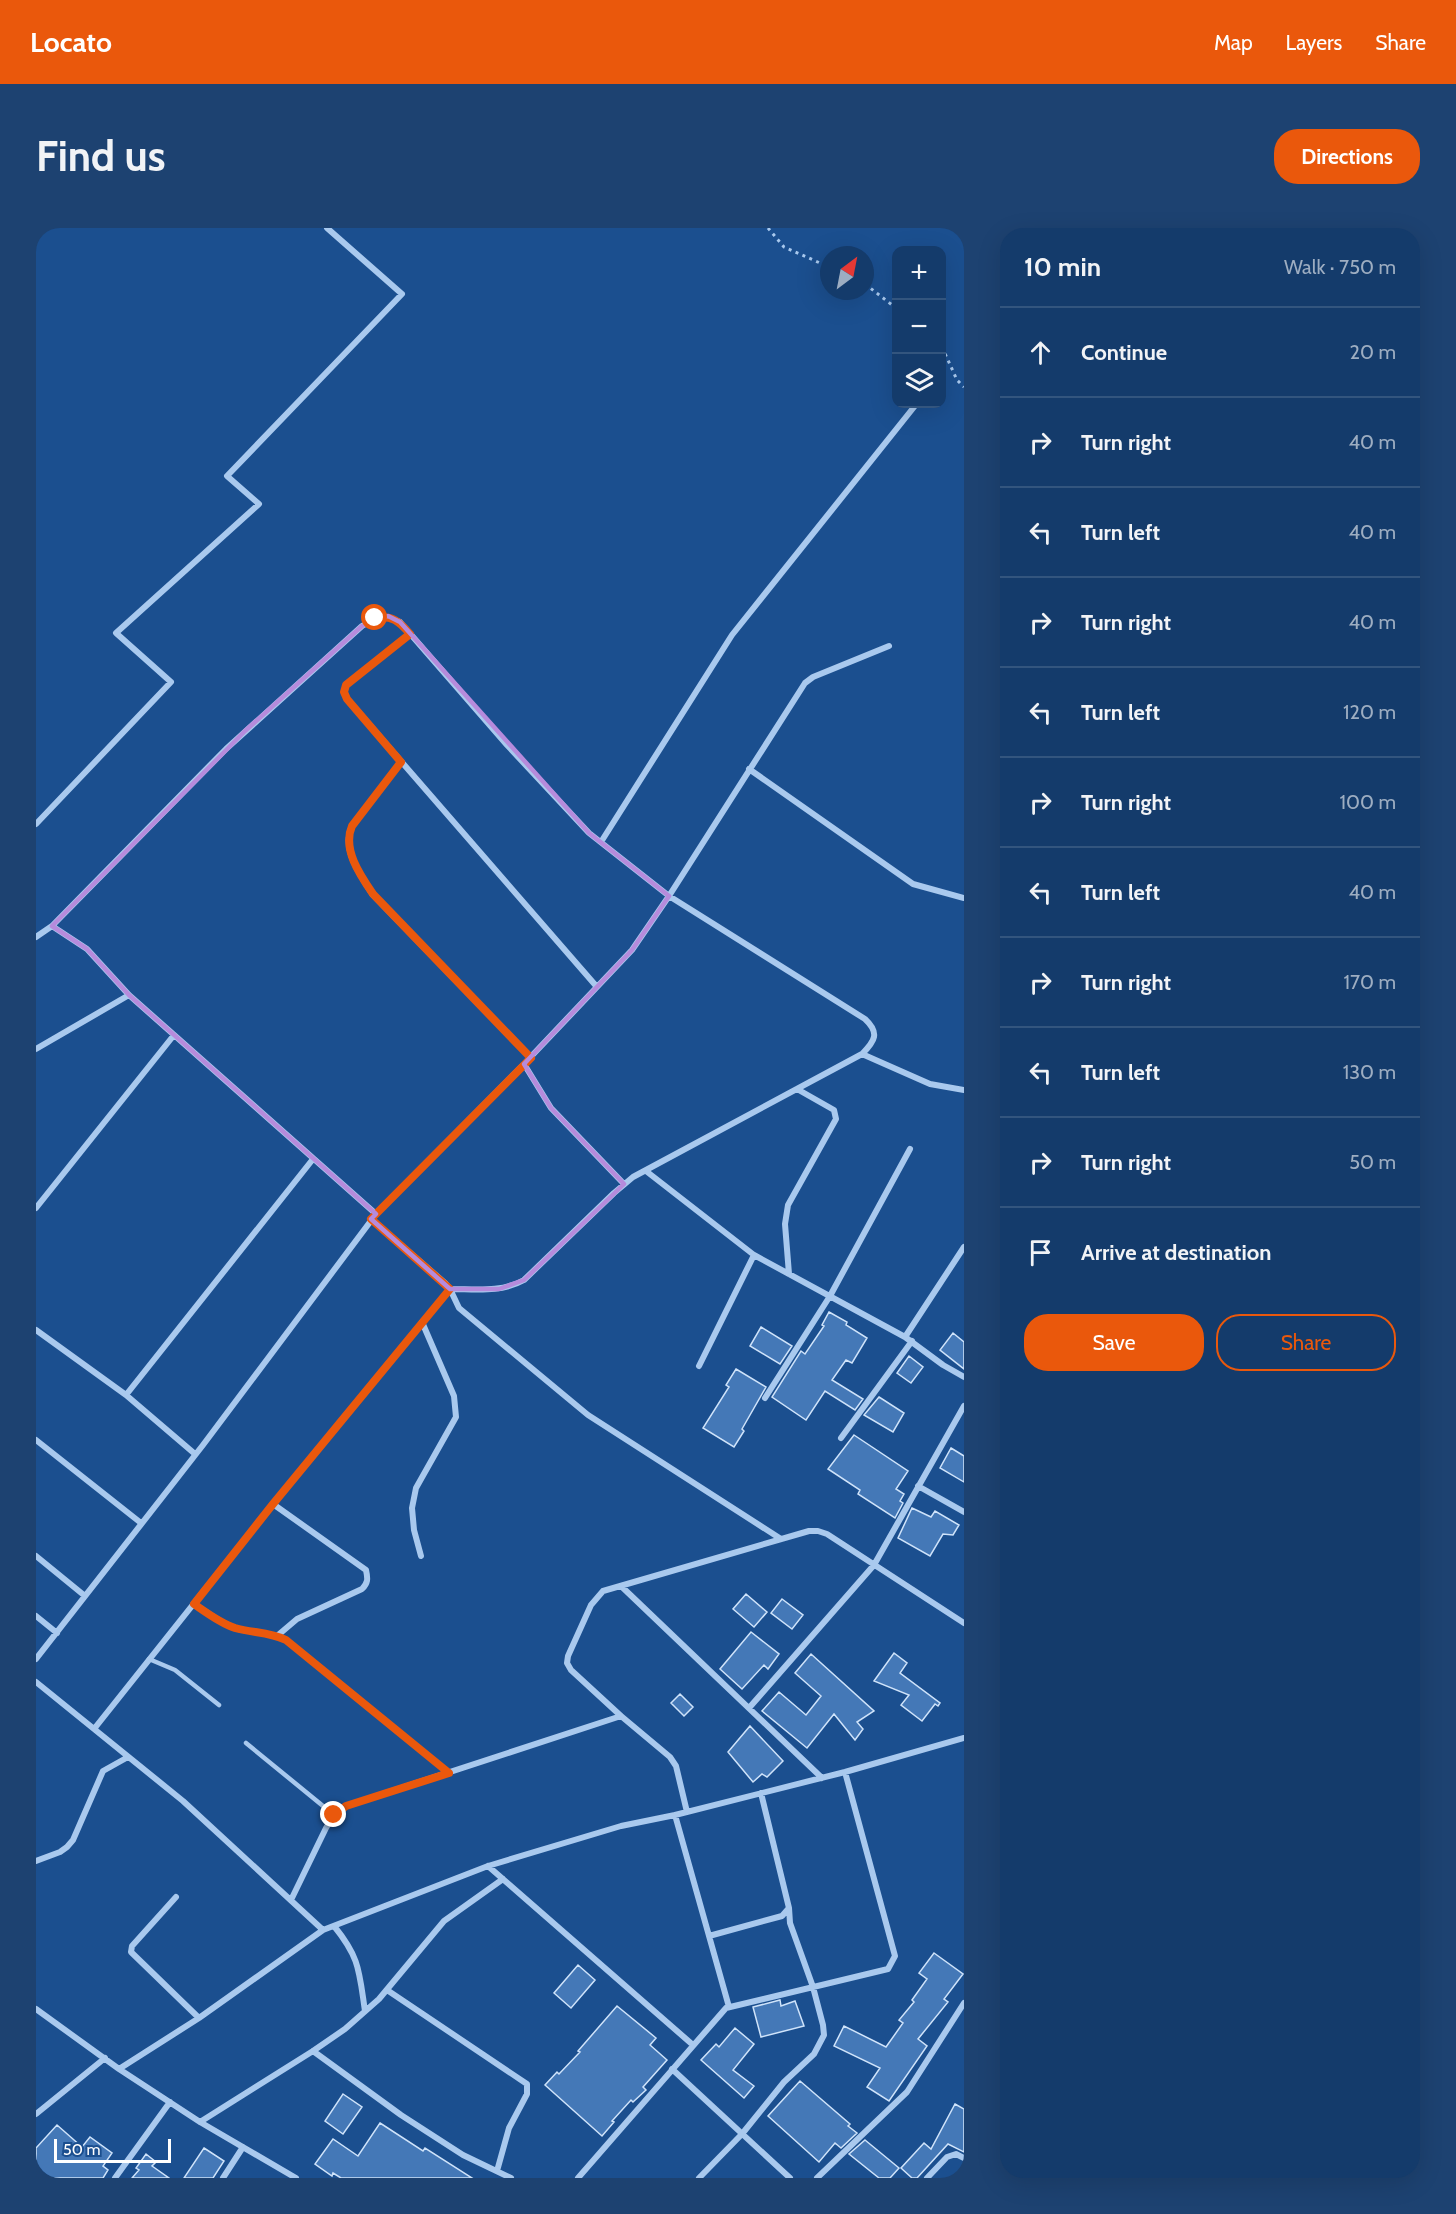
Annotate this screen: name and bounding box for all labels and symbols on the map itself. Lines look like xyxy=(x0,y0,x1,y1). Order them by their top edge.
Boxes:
north arrow xyxy=(820,246,874,300)
route start xyxy=(361,604,387,630)
route end xyxy=(320,1801,346,1827)
scale bar xyxy=(54,2136,171,2164)

